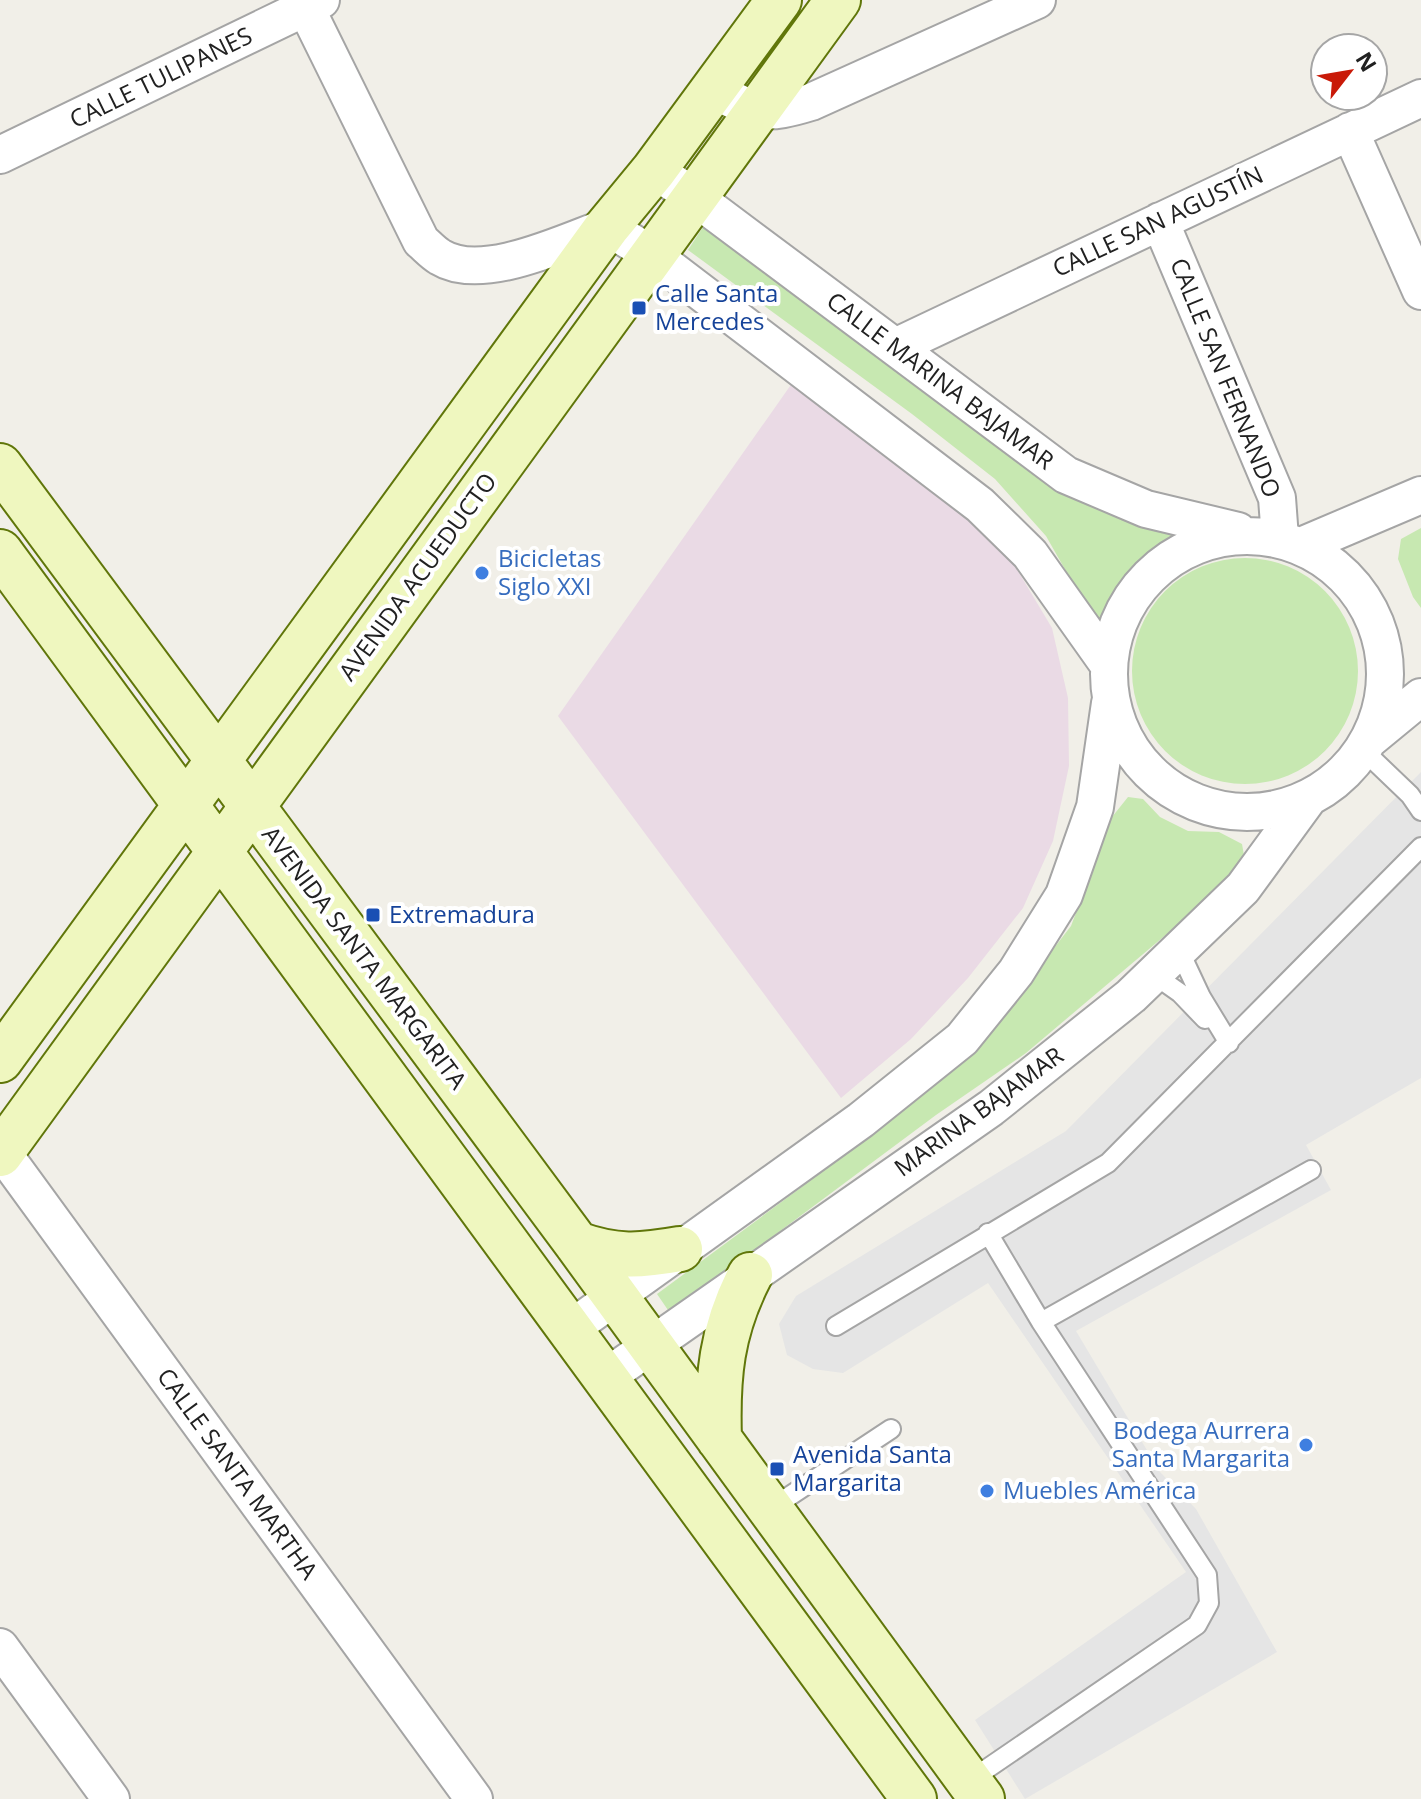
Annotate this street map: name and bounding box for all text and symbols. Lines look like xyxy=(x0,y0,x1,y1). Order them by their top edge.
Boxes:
street label: CALLE TULIPANES xyxy=(64,18,257,135)
north arrow xyxy=(1309,32,1389,112)
text: N xyxy=(1350,46,1384,77)
street label: CALLE SAN AGUSTÍN xyxy=(1047,157,1268,284)
street label: CALLE SAN FERNANDO xyxy=(1163,253,1290,502)
place label: Calle Santa Mercedes xyxy=(655,276,778,337)
street label: CALLE MARINA BAJAMAR xyxy=(821,283,1061,476)
marker: Calle Santa Mercedes xyxy=(630,299,648,317)
street label: AVENIDA ACUEDUCTO xyxy=(330,466,503,687)
place label: Bicicletas Siglo XXI xyxy=(498,541,601,602)
marker: Bicicletas Siglo XXI xyxy=(473,564,491,582)
street label: AVENIDA SANTA MARGARITA xyxy=(255,819,476,1096)
place label: Extremadura xyxy=(389,897,535,930)
marker: Extremadura xyxy=(364,906,382,924)
street label: MARINA BAJAMAR xyxy=(887,1038,1070,1183)
street label: CALLE SANTA MARTHA xyxy=(150,1361,327,1586)
place label: Bodega Aurrera Santa Margarita xyxy=(1112,1413,1290,1474)
marker: Bodega Aurrera Santa Margarita xyxy=(1297,1436,1315,1454)
place label: Avenida Santa Margarita xyxy=(793,1437,952,1498)
marker: Avenida Santa Margarita xyxy=(768,1460,786,1478)
place label: Muebles América xyxy=(1003,1473,1196,1506)
marker: Muebles América xyxy=(978,1482,996,1500)

